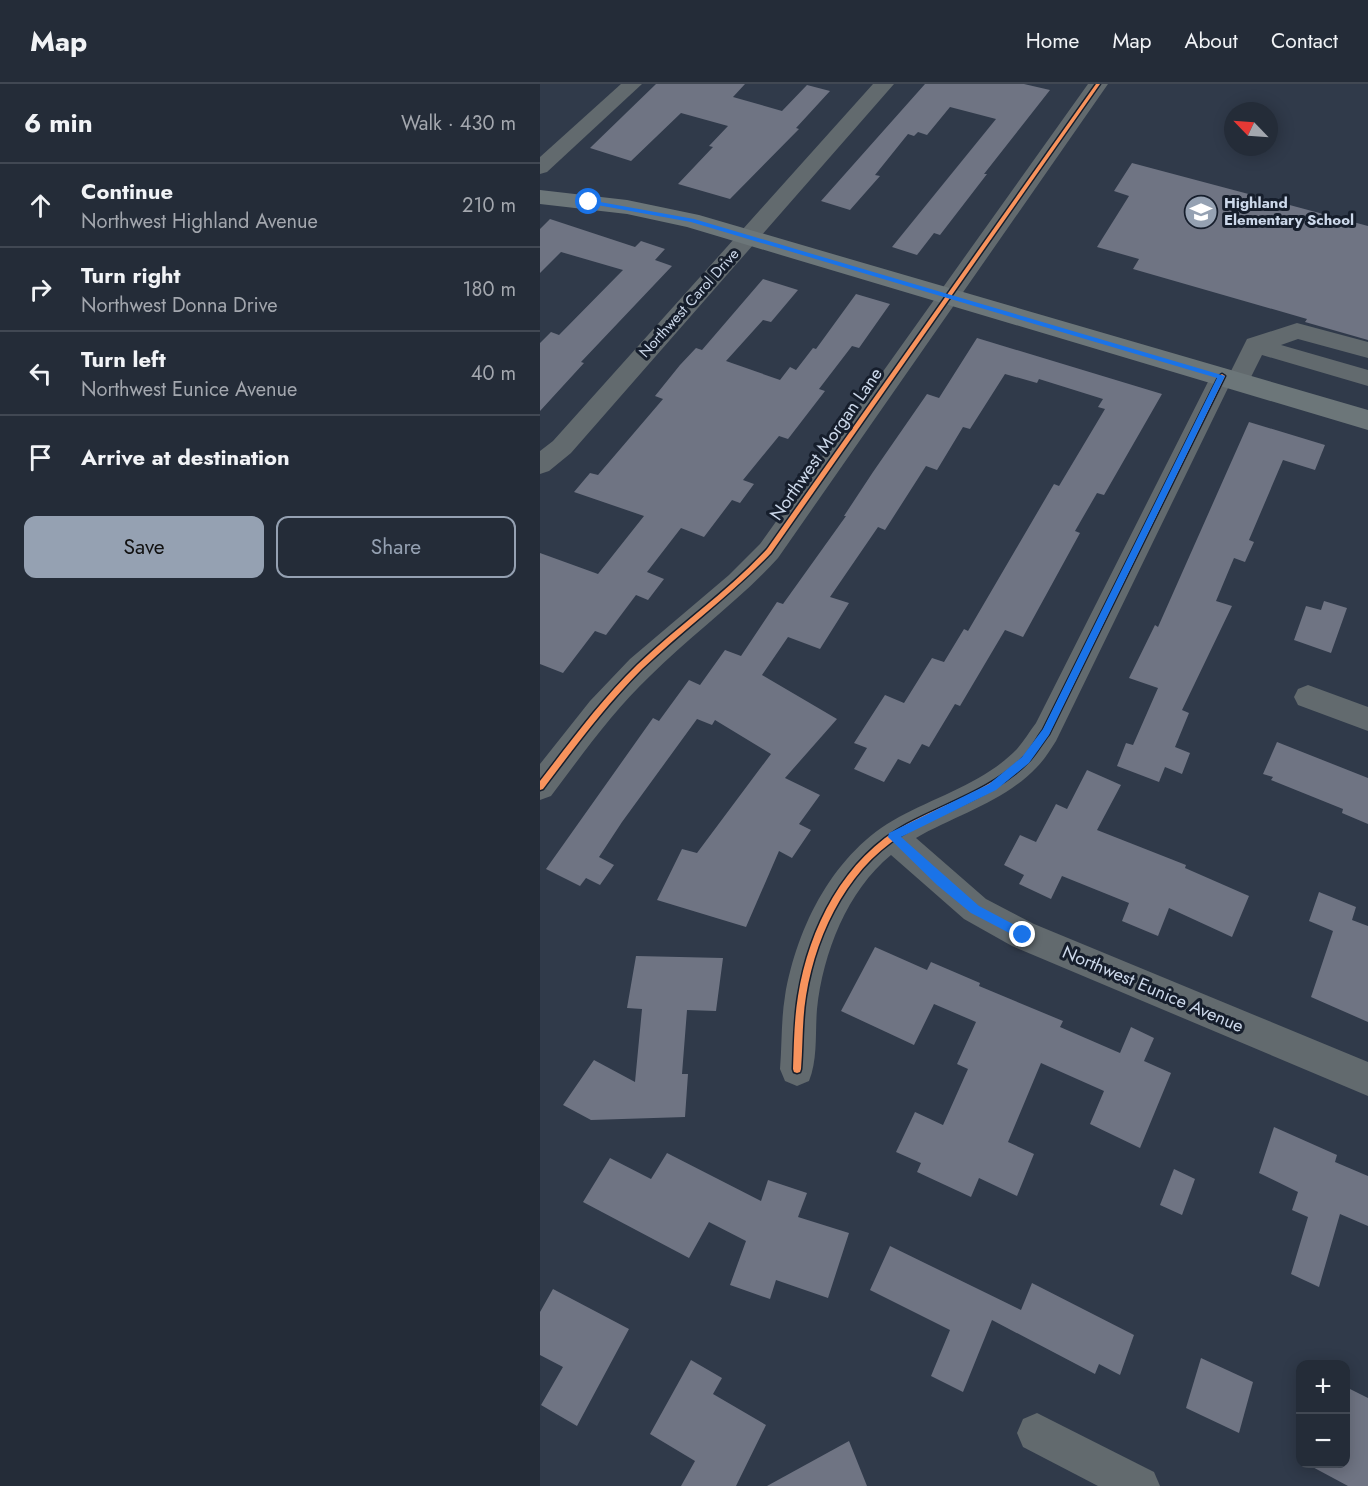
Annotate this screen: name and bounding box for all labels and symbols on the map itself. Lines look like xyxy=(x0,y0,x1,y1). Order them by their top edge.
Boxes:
north arrow xyxy=(1224,102,1278,156)
route start xyxy=(575,188,601,214)
place label: Highland Elementary School xyxy=(1224,192,1354,231)
school or university icon: Highland Elementary School xyxy=(1183,194,1219,230)
street label: Northwest Carol Drive xyxy=(634,243,744,362)
street label: Northwest Morgan Lane xyxy=(763,362,889,526)
route end xyxy=(1009,921,1035,947)
street label: Northwest Eunice Avenue xyxy=(1058,939,1248,1039)

